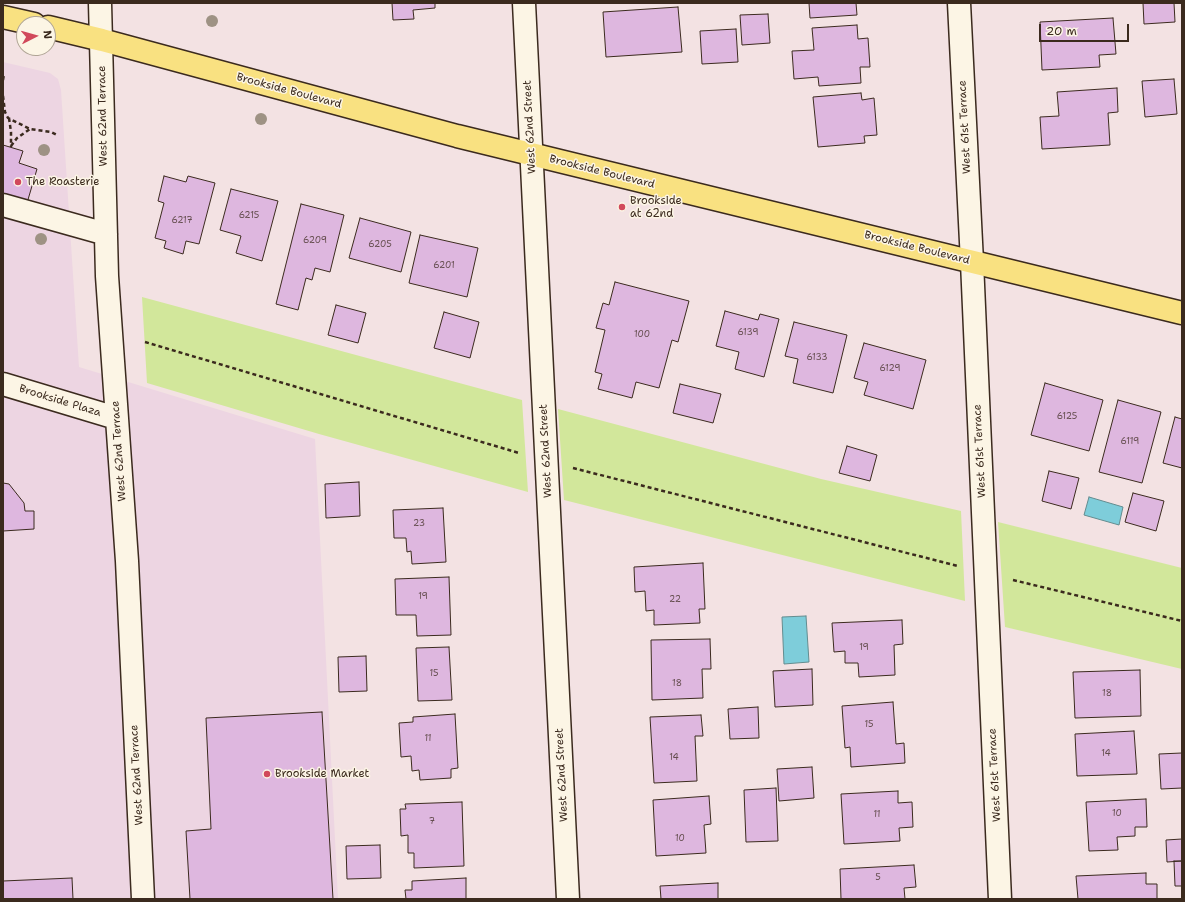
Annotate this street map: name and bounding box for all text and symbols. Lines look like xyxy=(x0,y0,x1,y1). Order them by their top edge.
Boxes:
north arrow xyxy=(16,16,56,56)
scale bar xyxy=(1041,16,1131,42)
text: 20 m xyxy=(1046,23,1077,39)
text: N xyxy=(40,30,55,40)
street label: West 62nd Terrace xyxy=(96,65,110,167)
street label: Brookside Boulevard xyxy=(235,71,343,111)
street label: West 62nd Street xyxy=(521,80,539,174)
street label: West 61st Terrace xyxy=(956,80,974,174)
street label: Brookside Boulevard xyxy=(548,152,656,192)
place label: The Roasterie xyxy=(26,175,99,189)
marker: The Roasterie xyxy=(13,177,23,187)
place label: Brookside at 62nd xyxy=(630,194,682,220)
marker: Brookside at 62nd xyxy=(617,202,627,212)
house number: 6215 xyxy=(239,211,259,221)
house number: 6217 xyxy=(171,216,193,226)
street label: Brookside Boulevard xyxy=(863,228,971,268)
house number: 6209 xyxy=(303,236,327,246)
house number: 6205 xyxy=(368,240,392,250)
house number: 6201 xyxy=(433,261,455,271)
house number: 6139 xyxy=(737,328,759,338)
house number: 100 xyxy=(634,330,650,340)
house number: 6133 xyxy=(807,353,827,363)
house number: 6129 xyxy=(879,364,901,374)
street label: Brookside Plaza xyxy=(17,382,103,420)
street label: West 62nd Terrace xyxy=(109,400,129,502)
street label: West 62nd Street xyxy=(537,404,555,498)
street label: West 61st Terrace xyxy=(971,404,989,498)
house number: 6125 xyxy=(1057,412,1077,422)
house number: 6119 xyxy=(1121,437,1139,447)
house number: 23 xyxy=(413,519,425,529)
house number: 19 xyxy=(418,592,428,602)
house number: 22 xyxy=(669,595,681,605)
house number: 19 xyxy=(859,643,869,653)
house number: 15 xyxy=(429,669,439,679)
house number: 18 xyxy=(672,679,682,689)
house number: 18 xyxy=(1102,689,1112,699)
house number: 15 xyxy=(864,720,874,730)
street label: West 62nd Terrace xyxy=(128,724,146,826)
street label: West 62nd Street xyxy=(553,728,571,822)
street label: West 61st Terrace xyxy=(986,728,1004,822)
house number: 11 xyxy=(424,734,432,744)
house number: 14 xyxy=(1101,749,1111,759)
house number: 14 xyxy=(669,753,679,763)
place label: Brookside Market xyxy=(275,767,369,781)
marker: Brookside Market xyxy=(262,769,272,779)
house number: 10 xyxy=(1112,809,1122,819)
house number: 11 xyxy=(873,810,881,820)
house number: 7 xyxy=(429,817,435,827)
house number: 10 xyxy=(675,834,685,844)
house number: 5 xyxy=(875,873,881,883)

